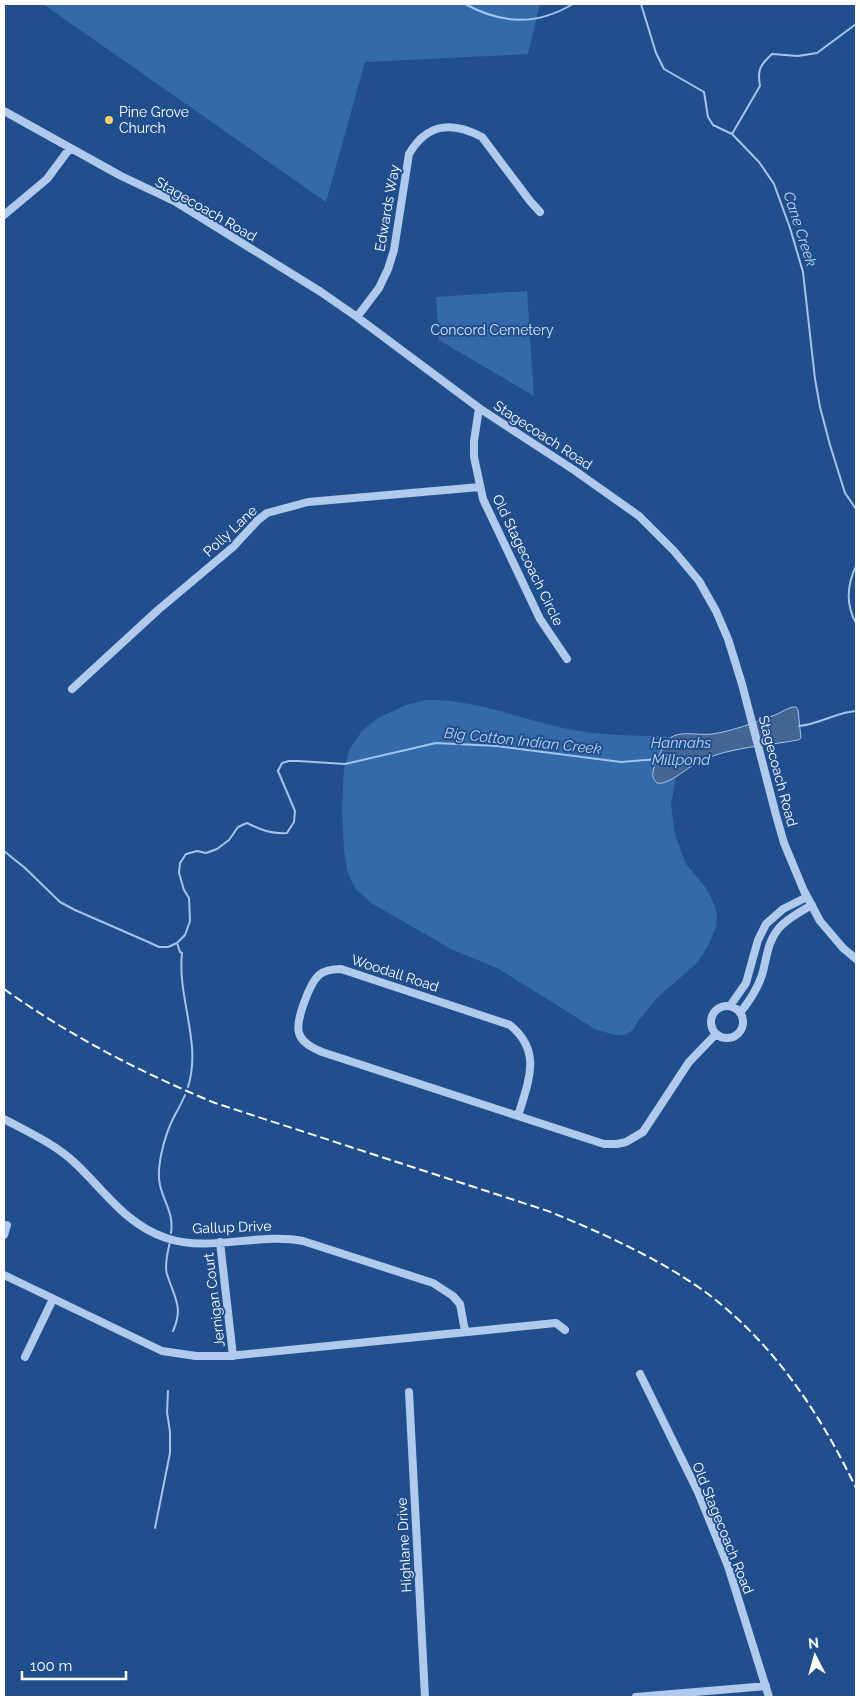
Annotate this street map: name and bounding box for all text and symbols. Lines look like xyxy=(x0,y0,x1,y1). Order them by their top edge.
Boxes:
place label: Pine Grove Church xyxy=(119,104,189,136)
marker: Pine Grove Church xyxy=(103,114,115,126)
street label: Edwards Way xyxy=(371,163,403,253)
street label: Stagecoach Road xyxy=(153,174,259,244)
water label: Cane Creek xyxy=(779,189,821,269)
park label: Concord Cemetery xyxy=(430,322,554,338)
street label: Stagecoach Road xyxy=(491,397,595,473)
street label: Old Stagecoach Circle xyxy=(489,492,567,628)
street label: Polly Lane xyxy=(200,502,260,560)
street label: Stagecoach Road xyxy=(756,714,800,828)
water label: Big Cotton Indian Creek xyxy=(443,724,603,758)
water label: Hannahs Millpond xyxy=(651,734,711,769)
street label: Woodall Road xyxy=(349,951,441,995)
street label: Gallup Drive xyxy=(192,1218,272,1236)
street label: Jernigan Court xyxy=(200,1252,228,1348)
street label: Old Stagecoach Road xyxy=(689,1460,757,1596)
street label: Highlane Drive xyxy=(394,1497,414,1593)
north arrow xyxy=(790,1631,840,1681)
text: N xyxy=(807,1635,820,1652)
scale bar xyxy=(22,1648,126,1680)
text: 100 m xyxy=(30,1657,72,1675)

